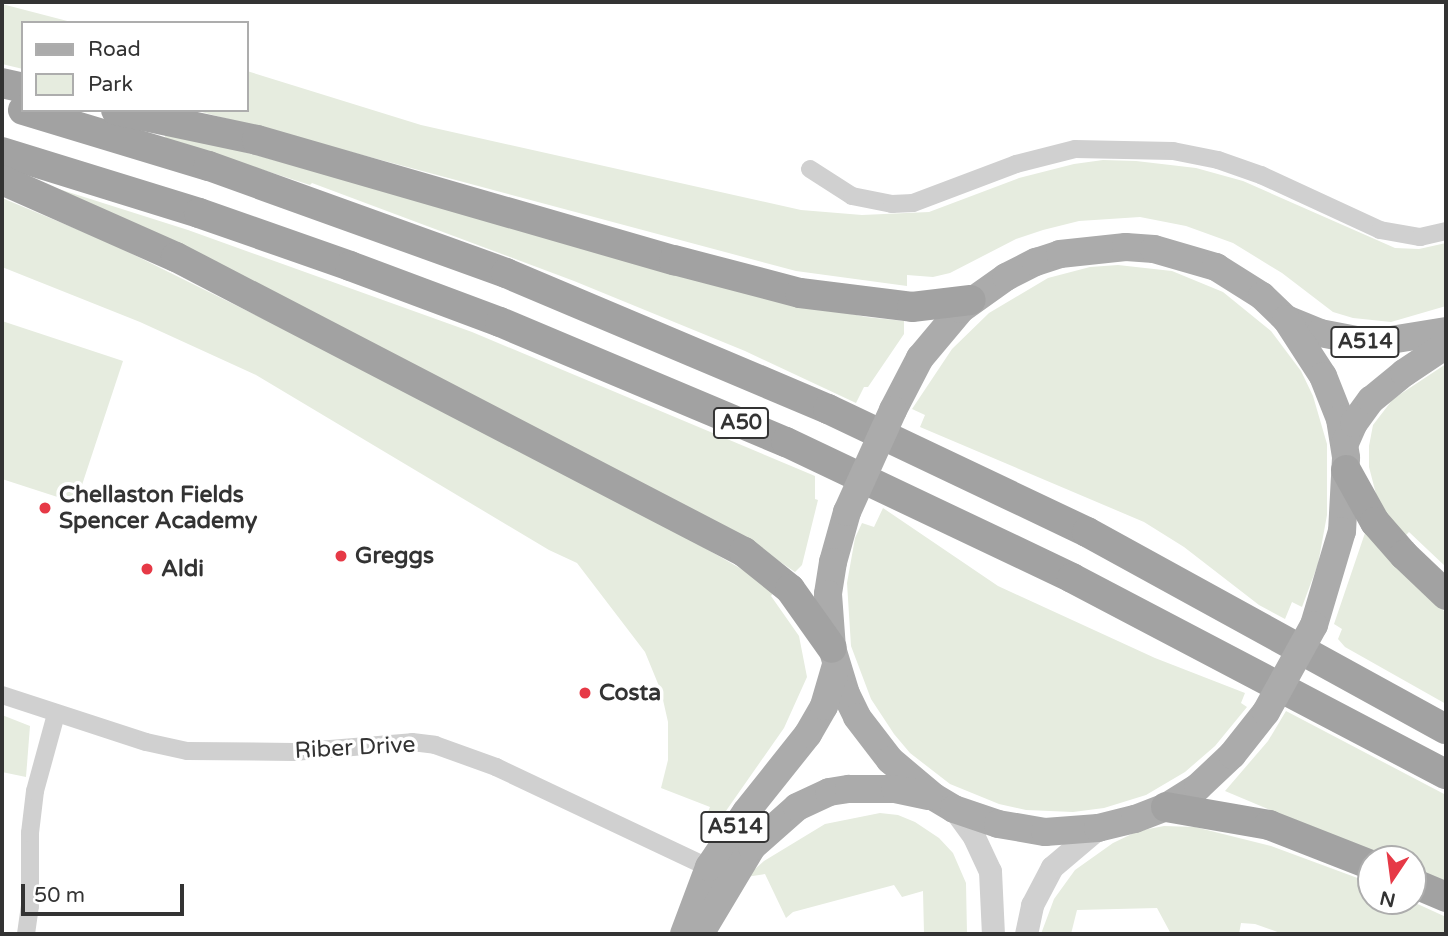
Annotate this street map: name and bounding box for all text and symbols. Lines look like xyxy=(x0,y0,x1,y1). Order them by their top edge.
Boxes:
legend xyxy=(21,21,248,112)
text: Road xyxy=(88,37,141,62)
text: Park xyxy=(88,72,133,97)
road number: A514 xyxy=(1330,324,1400,360)
road number: A50 xyxy=(711,406,771,440)
place label: Chellaston Fields Spencer Academy xyxy=(59,481,257,535)
marker: Chellaston Fields Spencer Academy xyxy=(37,500,53,516)
place label: Greggs xyxy=(355,542,434,570)
marker: Greggs xyxy=(333,548,349,564)
place label: Aldi xyxy=(161,555,204,583)
marker: Aldi xyxy=(139,561,155,577)
place label: Costa xyxy=(599,679,661,707)
marker: Costa xyxy=(577,685,593,701)
street label: Riber Drive xyxy=(294,731,416,765)
road number: A514 xyxy=(700,810,770,844)
north arrow xyxy=(1357,845,1427,915)
scale bar xyxy=(24,870,187,914)
text: 50 m xyxy=(34,883,85,908)
text: N xyxy=(1378,886,1398,911)

